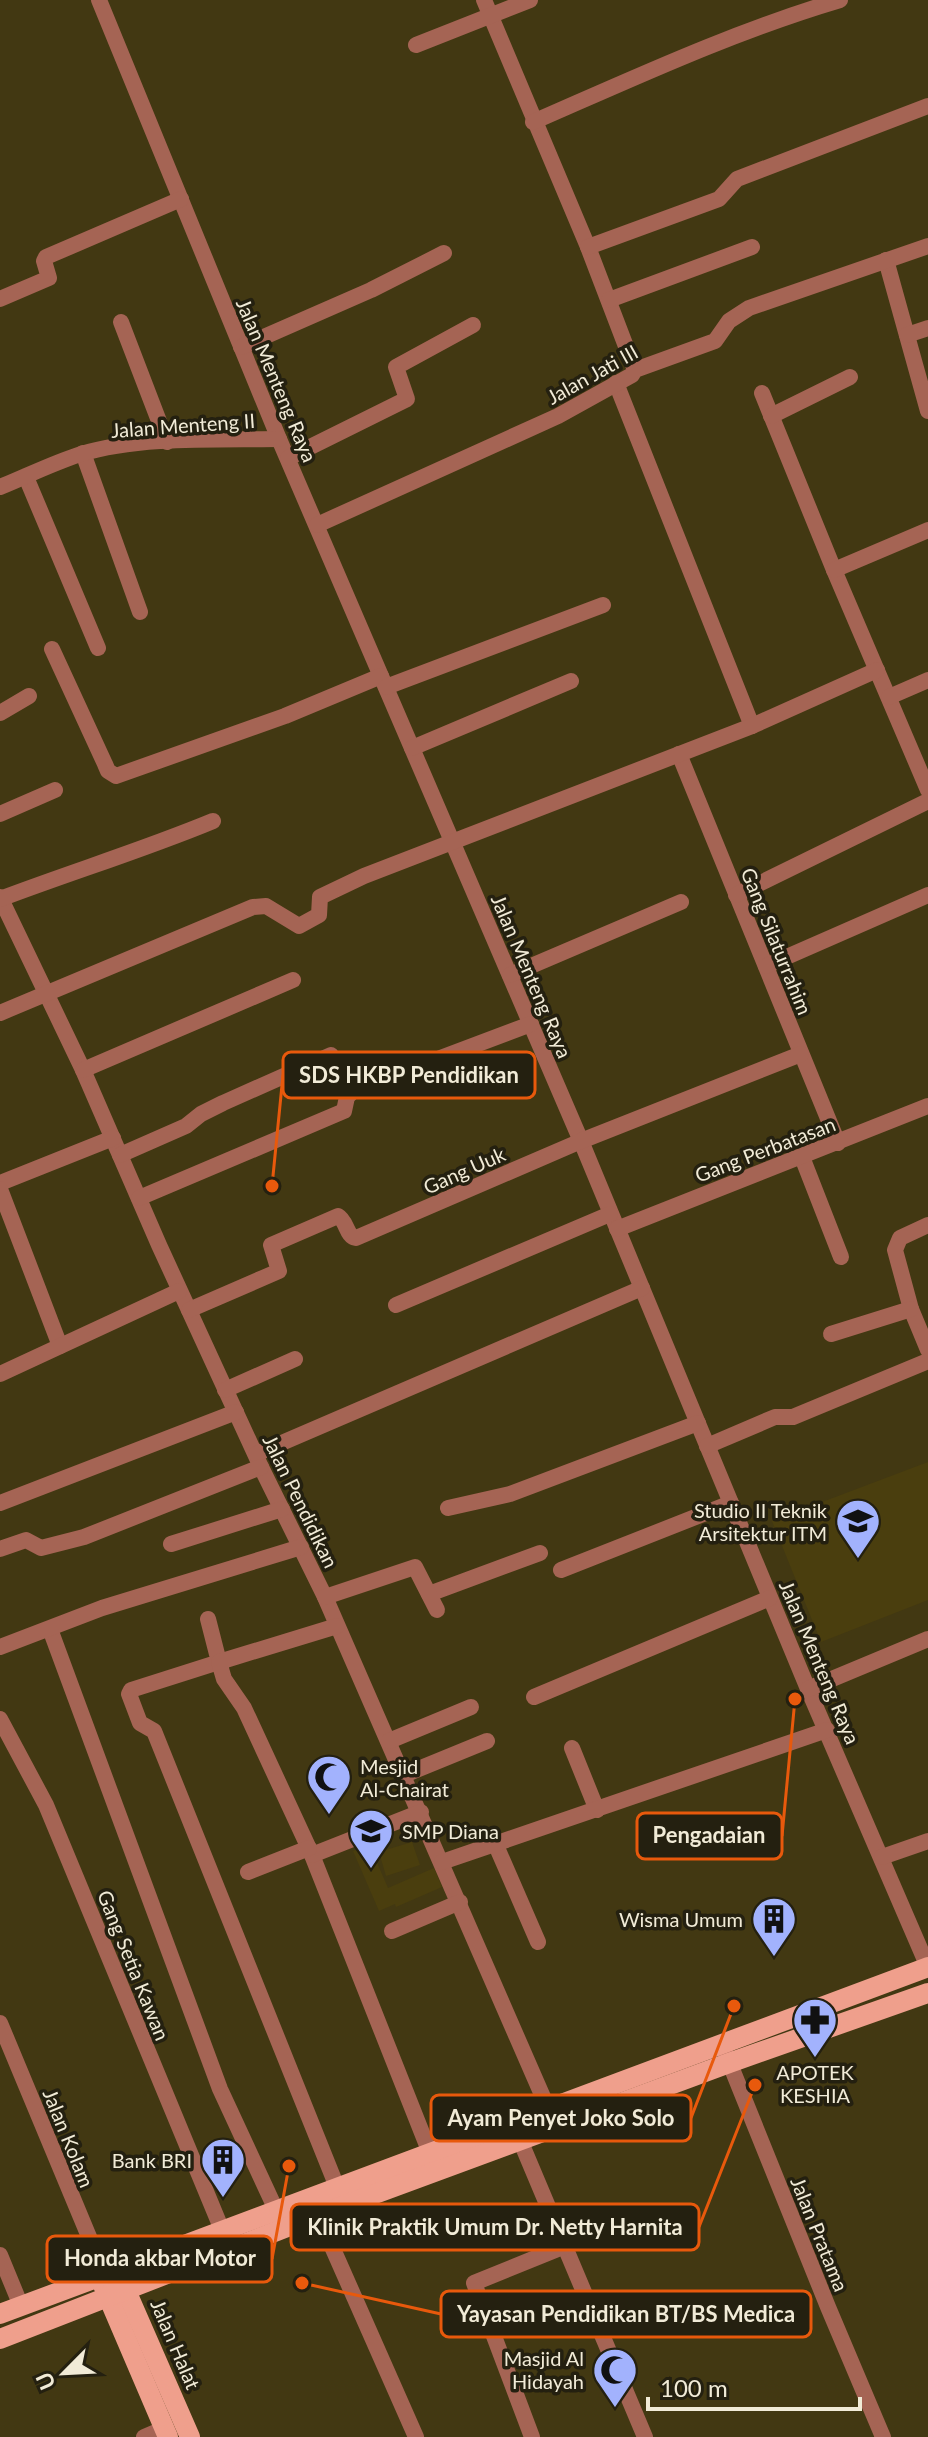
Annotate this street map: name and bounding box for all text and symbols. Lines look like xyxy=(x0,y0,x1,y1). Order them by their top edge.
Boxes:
street label: Jalan Menteng Raya xyxy=(232,295,322,465)
street label: Jalan Jati III xyxy=(542,339,642,409)
street label: Jalan Menteng II xyxy=(110,408,256,442)
street label: Gang Silaturrahim xyxy=(737,864,817,1018)
street label: Jalan Menteng Raya xyxy=(487,891,577,1061)
callout: SDS HKBP Pendidikan xyxy=(283,1052,535,1098)
text: SDS HKBP Pendidikan xyxy=(299,1061,519,1088)
street label: Gang Perbatasan xyxy=(691,1111,839,1187)
street label: Gang Uuk xyxy=(419,1141,509,1199)
street label: Jalan Pendidikan xyxy=(258,1430,344,1572)
school or university icon: Studio II Teknik Arsitektur ITM xyxy=(834,1497,882,1560)
place label: Studio II Teknik Arsitektur ITM xyxy=(694,1498,828,1545)
street label: Jalan Menteng Raya xyxy=(775,1577,865,1747)
mosque icon: Mesjid Al-Chairat xyxy=(305,1753,353,1816)
place label: Mesjid Al-Chairat xyxy=(360,1754,449,1801)
school or university icon: SMP Diana xyxy=(347,1807,395,1870)
callout: Pengadaian xyxy=(637,1813,782,1859)
place label: SMP Diana xyxy=(402,1819,499,1843)
text: Pengadaian xyxy=(653,1821,765,1848)
street label: Gang Setia Kawan xyxy=(93,1887,175,2043)
building icon: Wisma Umum xyxy=(750,1895,798,1958)
place label: Wisma Umum xyxy=(619,1907,743,1931)
pharmacy icon: APOTEK KESHIA xyxy=(791,1996,839,2059)
place label: APOTEK KESHIA xyxy=(776,2060,855,2107)
street label: Jalan Kolam xyxy=(38,2085,100,2191)
callout: Ayam Penyet Joko Solo xyxy=(431,2095,691,2141)
text: Ayam Penyet Joko Solo xyxy=(447,2104,675,2131)
building icon: Bank BRI xyxy=(199,2136,247,2199)
place label: Bank BRI xyxy=(112,2148,192,2172)
street label: Jalan Pratama xyxy=(786,2173,854,2295)
callout: Klinik Praktik Umum Dr. Netty Harnita xyxy=(291,2204,699,2250)
text: Klinik Praktik Umum Dr. Netty Harnita xyxy=(307,2213,683,2240)
callout: Honda akbar Motor xyxy=(47,2236,272,2282)
text: Honda akbar Motor xyxy=(64,2244,257,2271)
callout: Yayasan Pendidikan BT/BS Medica xyxy=(441,2291,811,2337)
street label: Jalan Halat xyxy=(146,2295,206,2393)
text: Yayasan Pendidikan BT/BS Medica xyxy=(456,2300,795,2327)
north arrow xyxy=(24,2333,104,2413)
place label: Masjid Al Hidayah xyxy=(504,2346,584,2393)
mosque icon: Masjid Al Hidayah xyxy=(591,2346,639,2409)
scale bar xyxy=(648,2361,860,2411)
text: U xyxy=(30,2368,61,2394)
text: 100 m xyxy=(660,2373,728,2402)

